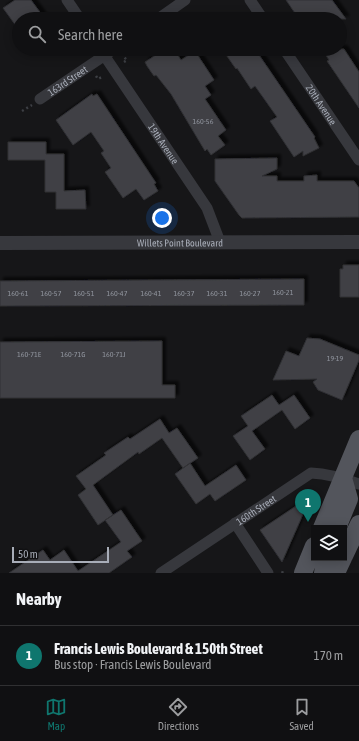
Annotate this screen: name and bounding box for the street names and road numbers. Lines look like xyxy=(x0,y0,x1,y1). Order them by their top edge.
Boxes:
street label: 163rd Street xyxy=(46,63,89,98)
street label: 20th Avenue xyxy=(304,82,339,127)
street label: 19th Avenue xyxy=(146,121,181,166)
street label: Willets Point Boulevard xyxy=(137,237,223,248)
street label: 160th Street xyxy=(234,493,278,527)

